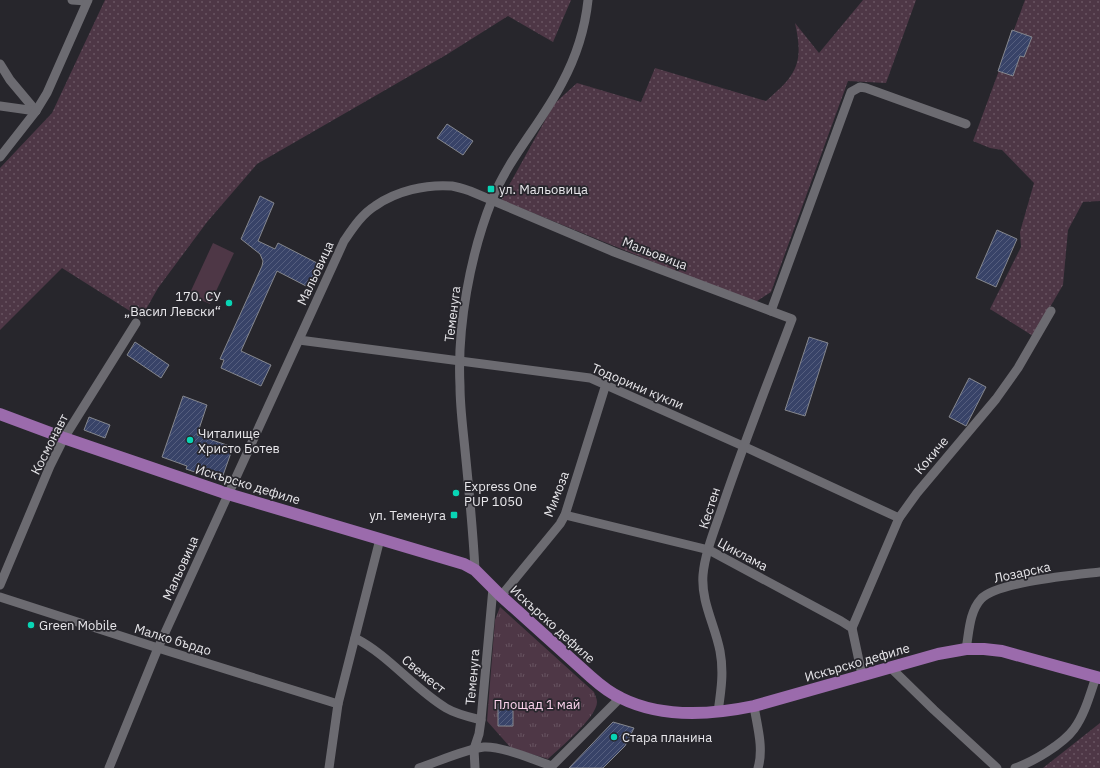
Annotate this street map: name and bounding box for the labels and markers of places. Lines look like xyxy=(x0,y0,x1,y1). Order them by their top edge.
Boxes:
place label: ул. Мальовица xyxy=(499,181,588,198)
marker: ул. Мальовица xyxy=(486,184,496,194)
place label: 170. СУ „Васил Левски“ xyxy=(124,288,221,320)
marker: 170. СУ „Васил Левски“ xyxy=(224,298,234,308)
place label: Читалище Христо Ботев xyxy=(198,425,280,457)
marker: Читалище Христо Ботев xyxy=(185,435,195,445)
place label: Express One PUP 1050 xyxy=(464,478,537,510)
marker: Express One PUP 1050 xyxy=(451,488,461,498)
place label: ул. Теменуга xyxy=(369,507,446,524)
marker: ул. Теменуга xyxy=(449,510,459,520)
place label: Green Mobile xyxy=(39,617,117,634)
marker: Green Mobile xyxy=(26,620,36,630)
place label: Стара планина xyxy=(622,729,712,746)
marker: Стара планина xyxy=(609,732,619,742)

